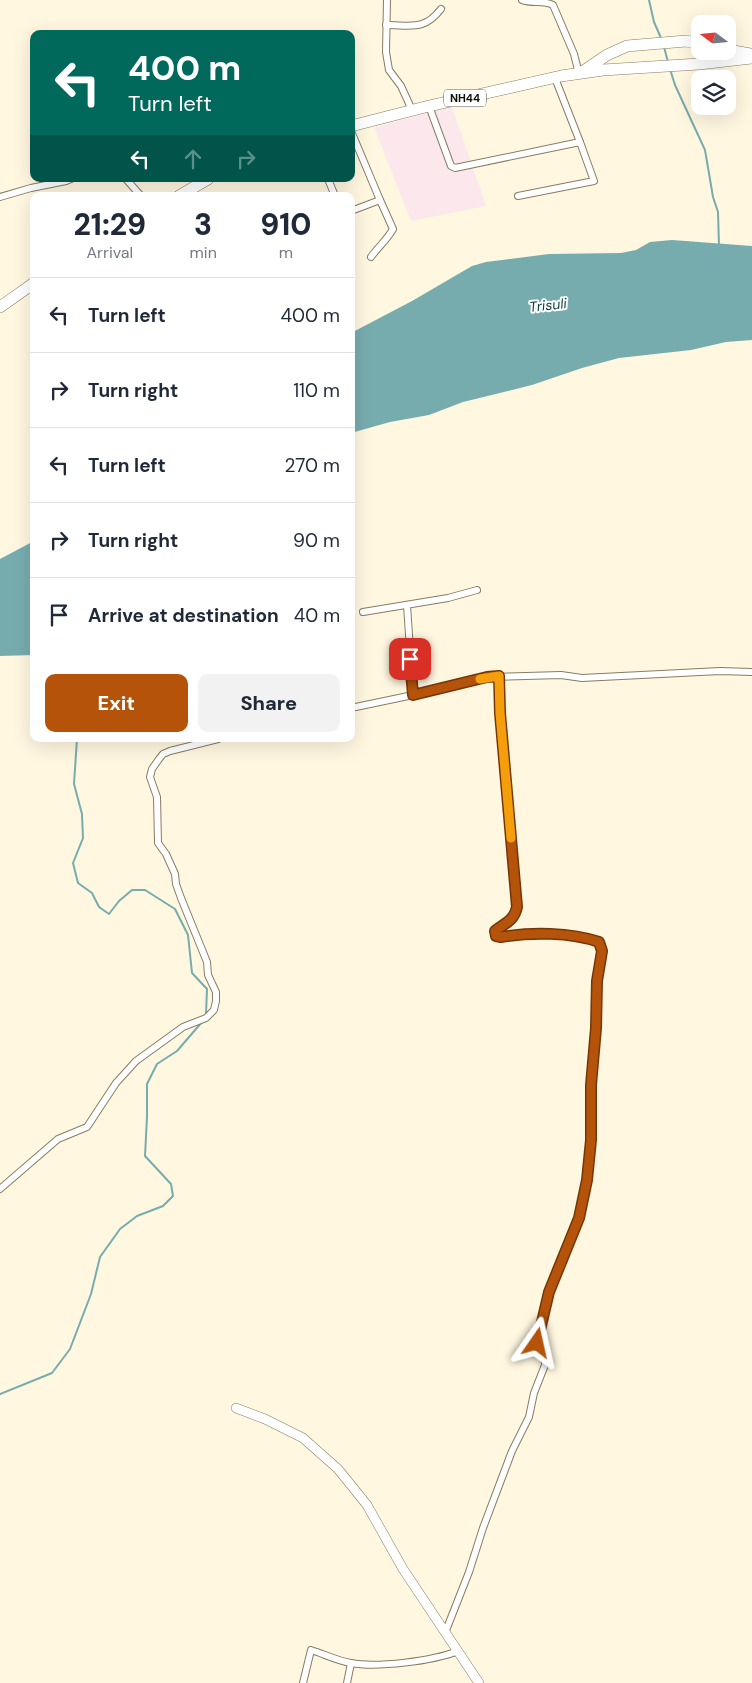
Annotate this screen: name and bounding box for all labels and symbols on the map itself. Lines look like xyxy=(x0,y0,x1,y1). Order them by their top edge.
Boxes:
north arrow xyxy=(691,15,736,60)
road number: NH44 xyxy=(444,90,486,106)
water label: Trisuli xyxy=(528,294,568,316)
pin xyxy=(389,638,431,680)
position arrow xyxy=(510,1316,562,1368)

